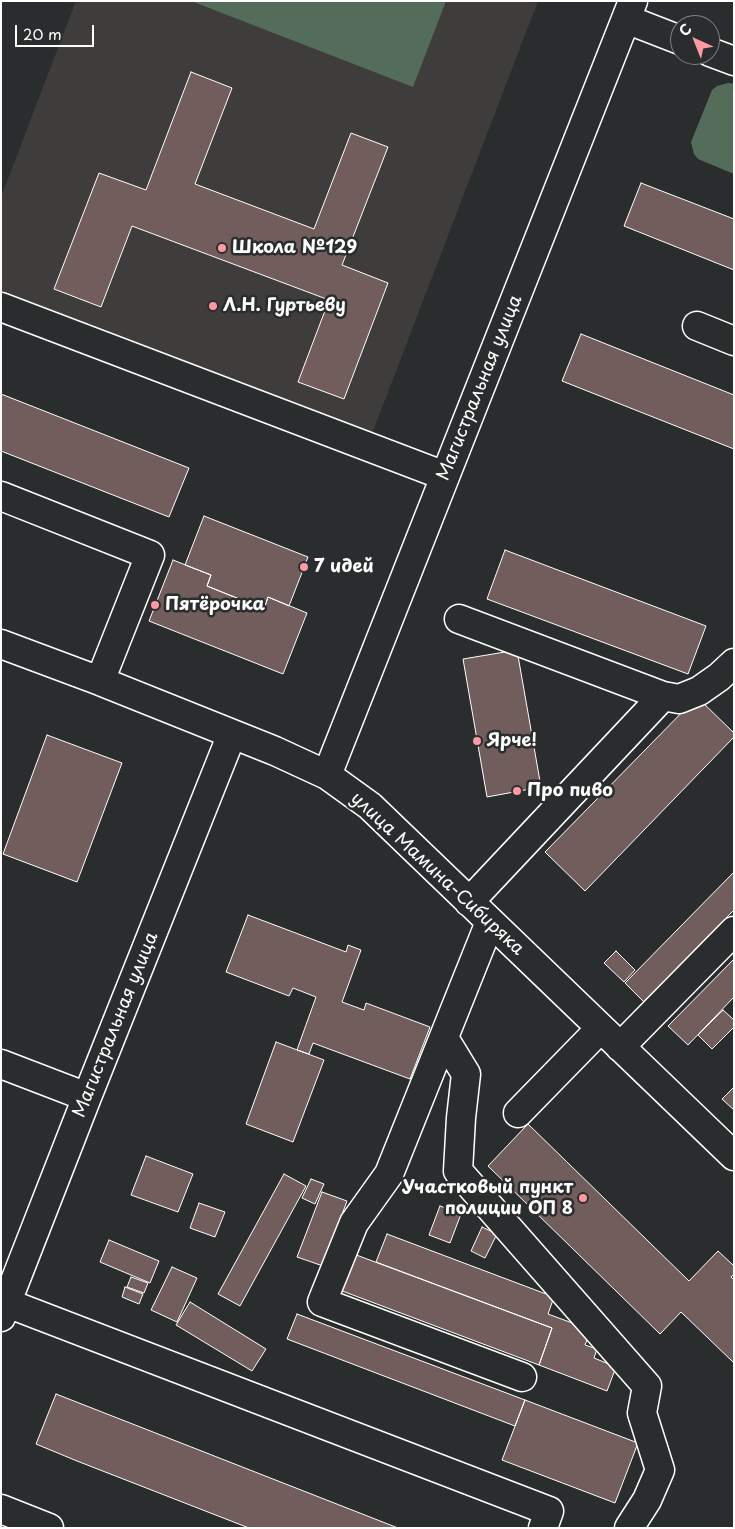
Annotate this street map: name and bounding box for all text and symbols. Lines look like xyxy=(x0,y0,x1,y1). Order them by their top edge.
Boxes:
scale bar xyxy=(18,15,96,47)
north arrow xyxy=(670,15,720,65)
text: С xyxy=(674,18,696,41)
text: 20 m xyxy=(23,22,62,45)
place label: Школа №129 xyxy=(232,237,357,259)
marker: Школа №129 xyxy=(216,242,228,254)
street label: Магистральная улица xyxy=(433,292,527,484)
place label: Л.Н. Гуртьеву xyxy=(223,295,346,317)
marker: Л.Н. Гуртьеву xyxy=(207,300,219,312)
place label: 7 идей xyxy=(314,556,374,578)
marker: 7 идей xyxy=(298,561,310,573)
place label: Пятёрочка xyxy=(165,594,265,616)
marker: Пятёрочка xyxy=(149,599,161,611)
place label: Ярче! xyxy=(487,730,537,752)
marker: Ярче! xyxy=(471,735,483,747)
place label: Про пиво xyxy=(527,780,613,802)
marker: Про пиво xyxy=(511,785,523,797)
street label: улица Мамина-Сибиряка xyxy=(346,788,528,960)
street label: Магистральная улица xyxy=(69,929,163,1121)
place label: Участковый пункт полиции ОП 8 xyxy=(402,1177,573,1220)
marker: Участковый пункт полиции ОП 8 xyxy=(577,1192,589,1204)

